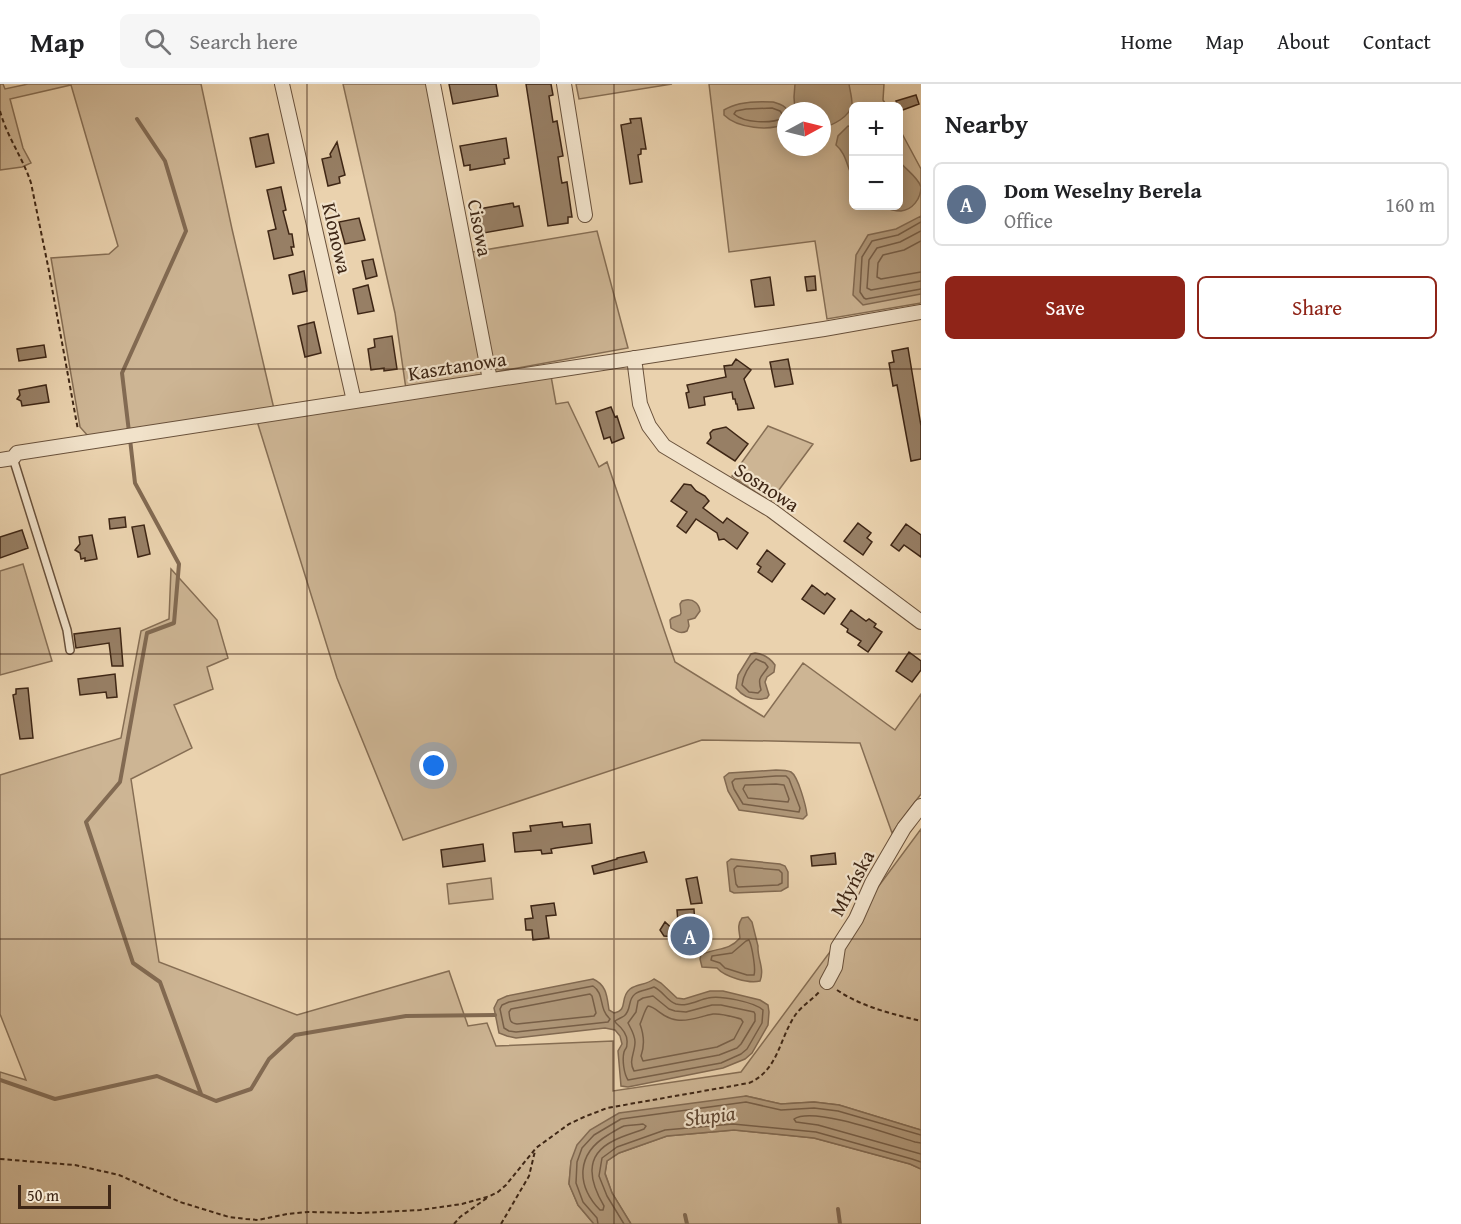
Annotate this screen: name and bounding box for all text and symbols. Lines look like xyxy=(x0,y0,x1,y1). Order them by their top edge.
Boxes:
search box xyxy=(120,14,540,68)
text: Map xyxy=(30,21,84,62)
icon: search xyxy=(141,25,174,58)
text: Search here xyxy=(189,25,298,57)
text: Home xyxy=(1121,26,1172,57)
text: Map xyxy=(1205,26,1244,57)
text: About xyxy=(1277,26,1330,57)
text: Contact xyxy=(1363,26,1431,57)
north arrow xyxy=(777,102,831,156)
map controls xyxy=(849,102,903,210)
button: + xyxy=(849,102,903,156)
text: Nearby xyxy=(945,104,1028,143)
button: − xyxy=(849,156,903,210)
text: Dom Weselny Berela xyxy=(1004,174,1202,206)
text: A xyxy=(960,190,973,219)
text: 160 m xyxy=(1385,190,1435,219)
street label: Cisowa xyxy=(461,197,500,260)
street label: Klonowa xyxy=(315,199,360,277)
text: Office xyxy=(1004,206,1053,235)
button: Save xyxy=(945,276,1185,339)
button: Share xyxy=(1197,276,1437,339)
street label: Kasztanowa xyxy=(406,343,509,388)
street label: Sosnowa xyxy=(729,455,806,519)
your location xyxy=(419,751,448,780)
street label: Młyńska xyxy=(822,844,881,921)
pin: A xyxy=(670,914,710,958)
water label: Słupia xyxy=(683,1097,737,1134)
scale bar xyxy=(18,1182,111,1210)
text: 50 m xyxy=(27,1183,59,1207)

